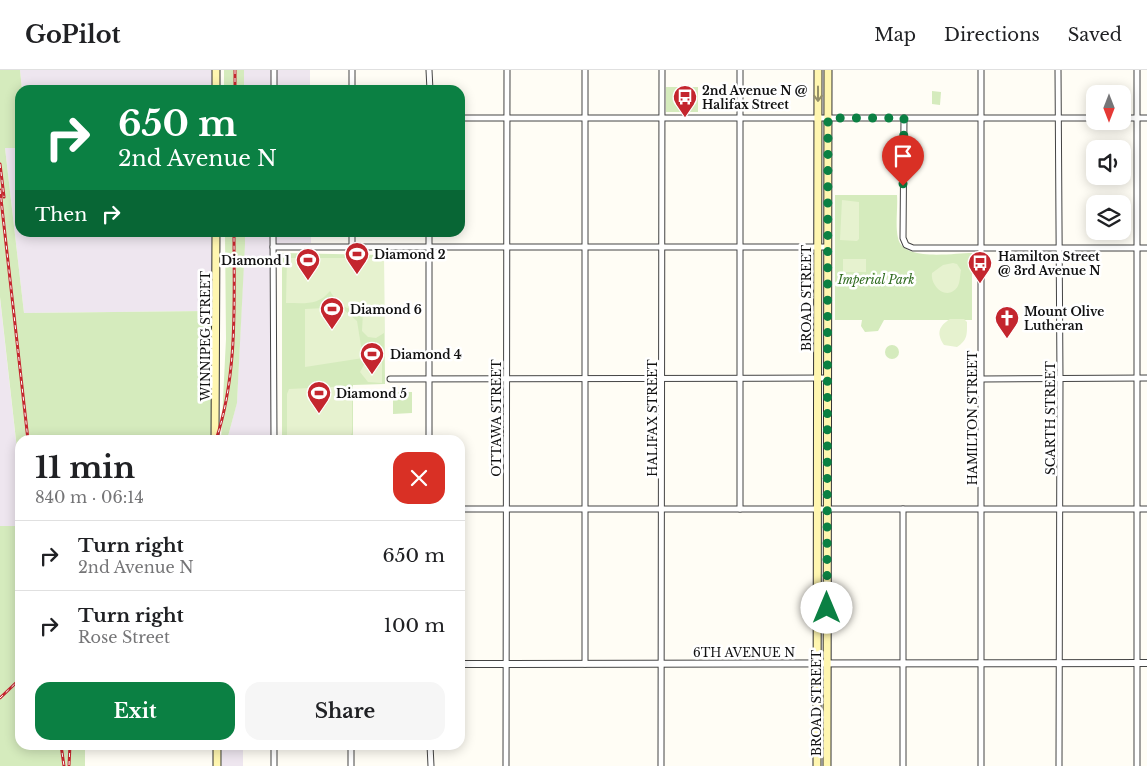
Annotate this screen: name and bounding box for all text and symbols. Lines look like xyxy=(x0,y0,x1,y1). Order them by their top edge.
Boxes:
text: GoPilot xyxy=(25,20,121,49)
text: Map xyxy=(874,24,916,46)
text: Directions xyxy=(944,24,1040,46)
text: Saved xyxy=(1068,24,1122,46)
place label: 2nd Avenue N @ Halifax Street xyxy=(702,83,808,112)
bus stop icon: 2nd Avenue N @ Halifax Street xyxy=(672,84,698,118)
north arrow xyxy=(1086,85,1131,130)
map controls xyxy=(1086,85,1131,240)
one-way arrow xyxy=(813,86,823,102)
text: 650 m xyxy=(118,102,237,145)
icon: right xyxy=(35,105,100,170)
pin xyxy=(882,135,924,186)
button: sound xyxy=(1086,140,1131,185)
icon: arrive xyxy=(889,142,917,170)
text: 2nd Avenue N xyxy=(118,145,277,172)
button: layers xyxy=(1086,195,1131,240)
icon: right xyxy=(97,200,125,228)
text: Then xyxy=(35,203,87,226)
sports icon: Diamond 2 xyxy=(344,241,370,275)
street label: BROAD STREET xyxy=(799,244,814,351)
sports icon: Diamond 1 xyxy=(295,247,321,281)
place label: Diamond 2 xyxy=(374,247,446,262)
place label: Hamilton Street @ 3rd Avenue N xyxy=(998,249,1101,278)
bus stop icon: Hamilton Street @ 3rd Avenue N xyxy=(967,250,993,284)
place label: Diamond 1 xyxy=(221,253,290,268)
street label: WINNIPEG STREET xyxy=(198,271,213,402)
park label: Imperial Park xyxy=(837,272,914,287)
sports icon: Diamond 6 xyxy=(319,296,345,330)
place label: Diamond 6 xyxy=(350,302,422,317)
place label: Mount Olive Lutheran xyxy=(1024,304,1104,333)
church icon: Mount Olive Lutheran xyxy=(994,305,1020,339)
sports icon: Diamond 4 xyxy=(359,341,385,375)
place label: Diamond 4 xyxy=(390,347,462,362)
street label: HAMILTON STREET xyxy=(965,350,980,485)
street label: OTTAWA STREET xyxy=(489,359,504,477)
street label: HALIFAX STREET xyxy=(645,359,660,477)
street label: SCARTH STREET xyxy=(1043,361,1058,475)
sports icon: Diamond 5 xyxy=(306,380,332,414)
place label: Diamond 5 xyxy=(336,386,407,401)
text: 11 min xyxy=(35,449,135,486)
button: close xyxy=(393,452,445,504)
text: 840 m · 06:14 xyxy=(35,487,144,507)
text: Turn right xyxy=(78,534,184,557)
icon: right xyxy=(35,542,63,570)
text: 650 m xyxy=(383,544,445,567)
text: 2nd Avenue N xyxy=(78,557,194,577)
position arrow xyxy=(800,581,852,633)
text: Turn right xyxy=(78,604,184,627)
icon: right xyxy=(35,612,63,640)
text: 100 m xyxy=(384,614,445,637)
text: Rose Street xyxy=(78,627,170,647)
street label: 6TH AVENUE N xyxy=(693,645,795,660)
street label: BROAD STREET xyxy=(809,649,824,756)
button: Exit xyxy=(35,682,235,740)
button: Share xyxy=(245,682,445,740)

